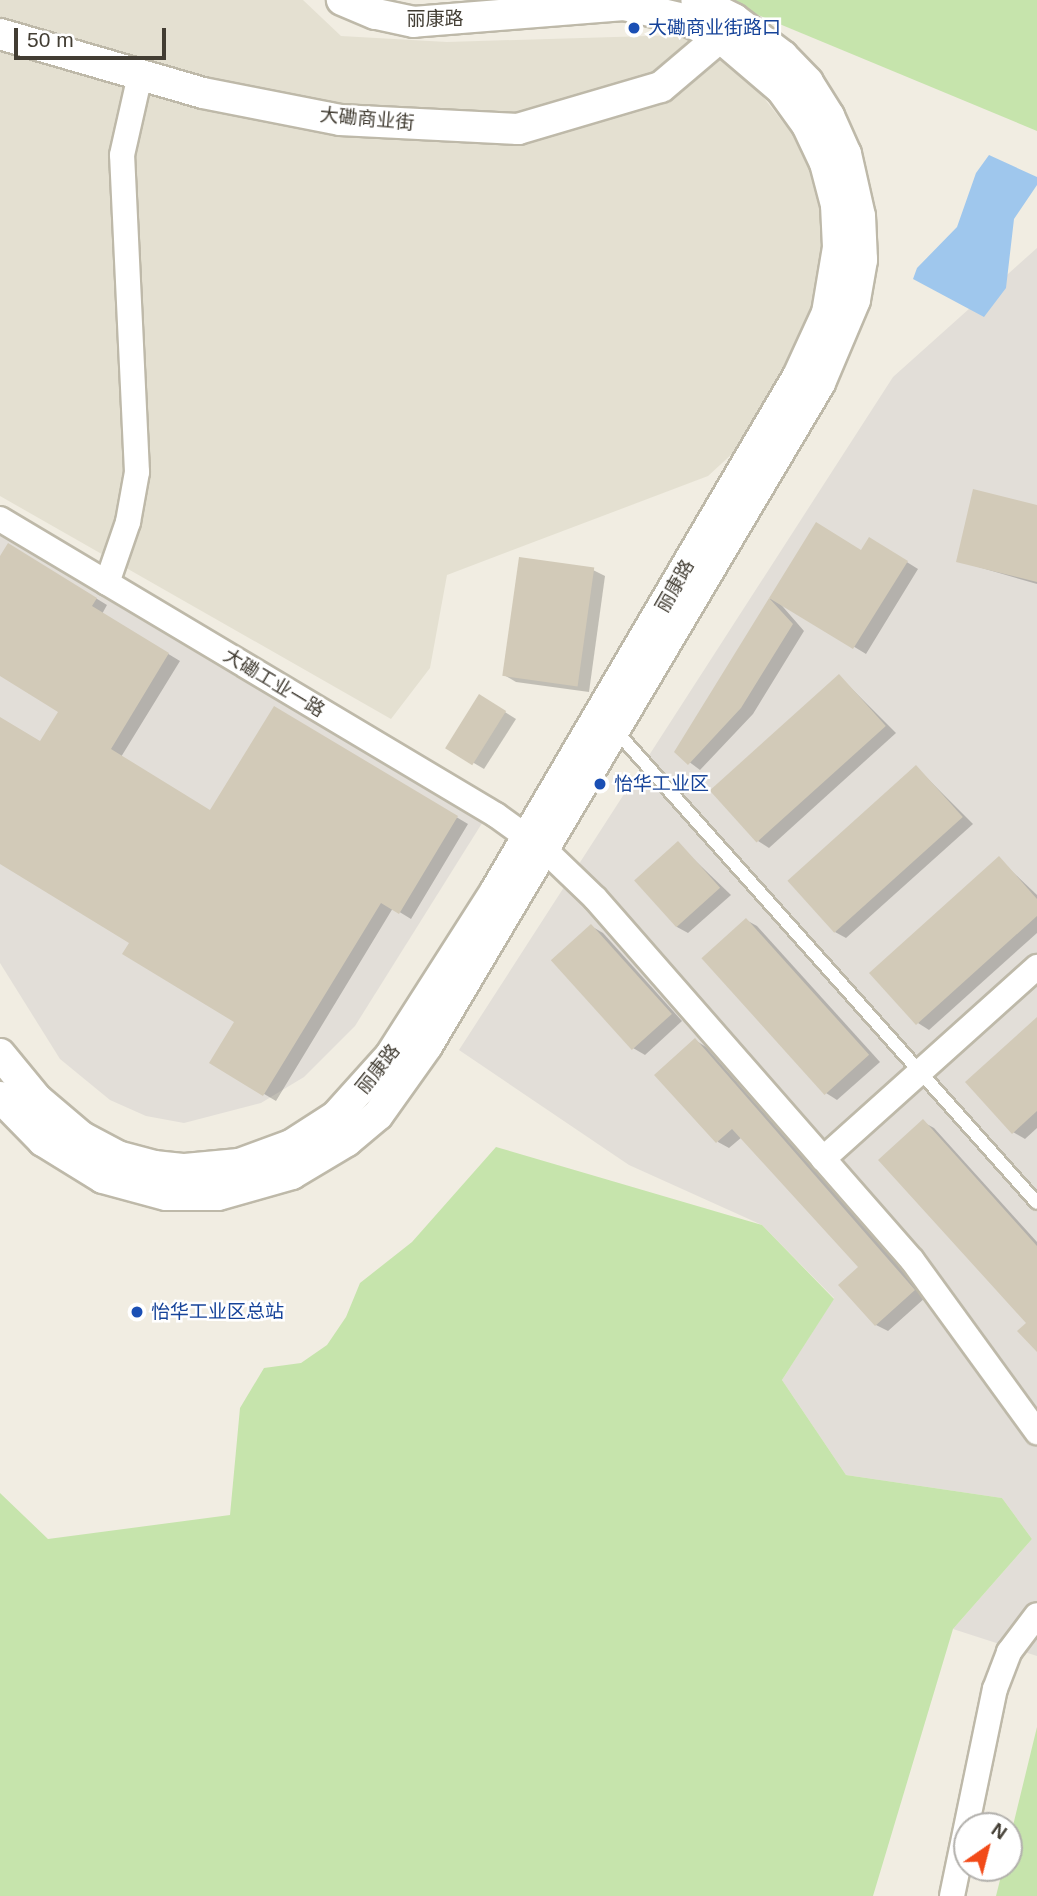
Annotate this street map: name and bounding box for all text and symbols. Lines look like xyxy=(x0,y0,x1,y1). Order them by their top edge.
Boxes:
street label: 丽康路 xyxy=(407,8,463,30)
scale bar xyxy=(18,14,170,58)
place label: 大磡商业街路口 xyxy=(648,17,781,39)
marker: 大磡商业街路口 xyxy=(626,20,642,36)
text: 50 m xyxy=(27,28,74,51)
street label: 大磡商业街 xyxy=(319,104,415,134)
street label: 丽康路 xyxy=(651,556,699,616)
street label: 大磡工业一路 xyxy=(219,644,329,722)
place label: 怡华工业区 xyxy=(614,773,709,795)
marker: 怡华工业区 xyxy=(592,776,608,792)
street label: 丽康路 xyxy=(351,1040,405,1098)
place label: 怡华工业区总站 xyxy=(151,1301,284,1323)
marker: 怡华工业区总站 xyxy=(129,1304,145,1320)
north arrow xyxy=(953,1812,1023,1882)
text: N xyxy=(988,1818,1011,1844)

